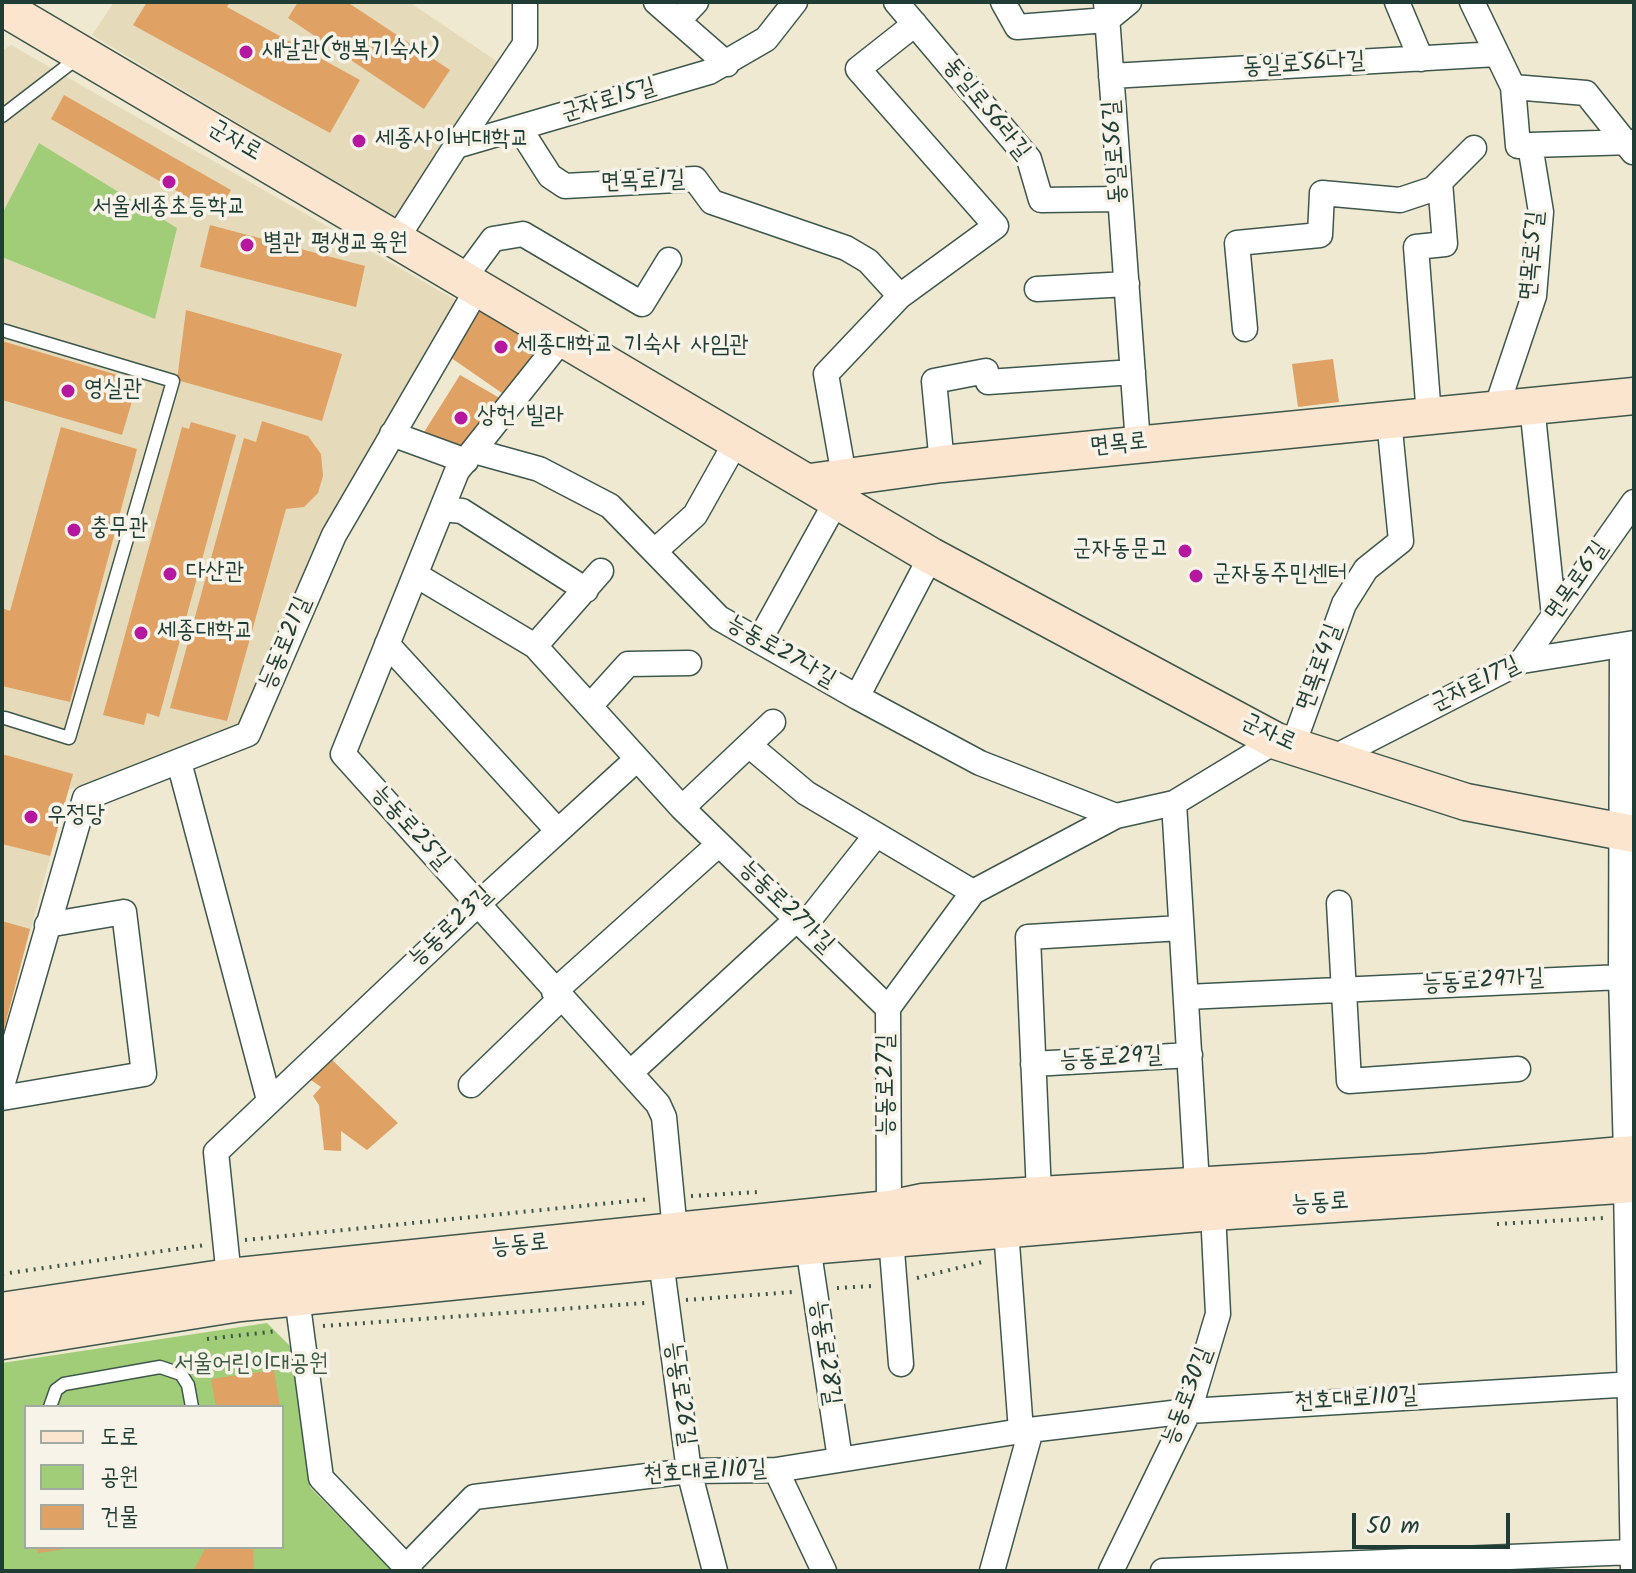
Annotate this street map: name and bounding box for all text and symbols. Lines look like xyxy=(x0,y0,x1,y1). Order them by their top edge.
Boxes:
place label: 새날관(행복기숙사) xyxy=(262,38,440,66)
marker: 새날관(행복기숙사) xyxy=(237,43,255,61)
street label: 동일로56나길 xyxy=(1242,48,1366,84)
street label: 동일로56라길 xyxy=(935,53,1035,167)
street label: 군자로15길 xyxy=(558,74,660,130)
street label: 동일로56길 xyxy=(1099,99,1135,205)
street label: 군자로 xyxy=(202,115,266,169)
place label: 세종사이버대학교 xyxy=(375,127,530,155)
marker: 세종사이버대학교 xyxy=(350,132,368,150)
street label: 면목로1길 xyxy=(600,167,686,199)
marker: 서울세종초등학교 xyxy=(160,173,178,191)
place label: 서울세종초등학교 xyxy=(92,195,246,223)
street label: 면목로5길 xyxy=(1516,210,1552,302)
place label: 별관 평생교육원 xyxy=(263,231,408,259)
marker: 별관 평생교육원 xyxy=(238,236,256,254)
place label: 세종대학교 기숙사 사임관 xyxy=(517,333,749,361)
marker: 세종대학교 기숙사 사임관 xyxy=(492,338,510,356)
place label: 영실관 xyxy=(84,377,142,405)
marker: 영실관 xyxy=(59,382,77,400)
place label: 상헌 빌라 xyxy=(477,404,564,432)
marker: 상헌 빌라 xyxy=(452,409,470,427)
street label: 면목로 xyxy=(1089,429,1149,463)
place label: 충무관 xyxy=(90,516,148,544)
marker: 충무관 xyxy=(65,521,83,539)
place label: 군자동문고 xyxy=(1072,537,1169,565)
street label: 면목로6길 xyxy=(1540,537,1616,627)
marker: 군자동문고 xyxy=(1176,542,1194,560)
place label: 다산관 xyxy=(186,560,244,588)
place label: 군자동주민센터 xyxy=(1212,562,1347,590)
marker: 다산관 xyxy=(161,565,179,583)
marker: 군자동주민센터 xyxy=(1187,567,1205,585)
street label: 능동로21길 xyxy=(254,593,320,695)
street label: 능동로27나길 xyxy=(720,610,840,696)
place label: 세종대학교 xyxy=(157,619,254,647)
street label: 면목로4길 xyxy=(1292,621,1350,715)
marker: 세종대학교 xyxy=(132,624,150,642)
street label: 군자로17길 xyxy=(1427,652,1525,720)
street label: 군자로 xyxy=(1236,709,1300,759)
street label: 능동로25길 xyxy=(363,781,455,877)
place label: 우정당 xyxy=(47,803,105,831)
marker: 우정당 xyxy=(22,808,40,826)
street label: 능동로27가길 xyxy=(731,855,839,961)
street label: 능동로23길 xyxy=(404,882,500,974)
street label: 능동로29가길 xyxy=(1421,965,1545,1001)
street label: 능동로27길 xyxy=(874,1034,902,1136)
street label: 능동로29길 xyxy=(1059,1043,1163,1077)
street label: 능동로 xyxy=(1290,1189,1350,1221)
street label: 능동로 xyxy=(490,1230,550,1264)
street label: 능동로28길 xyxy=(801,1299,845,1407)
street label: 능동로26길 xyxy=(656,1340,700,1448)
street label: 능동로30길 xyxy=(1157,1344,1221,1450)
park label: 서울어린이대공원 xyxy=(174,1352,328,1380)
street label: 천호대로110길 xyxy=(1294,1383,1418,1419)
legend xyxy=(24,1405,284,1549)
text: 도로 xyxy=(100,1418,139,1457)
street label: 천호대로110길 xyxy=(643,1456,767,1492)
text: 공원 xyxy=(100,1458,139,1497)
scale bar xyxy=(1356,1497,1514,1547)
text: 건물 xyxy=(100,1498,139,1537)
text: 50 m xyxy=(1366,1507,1420,1546)

